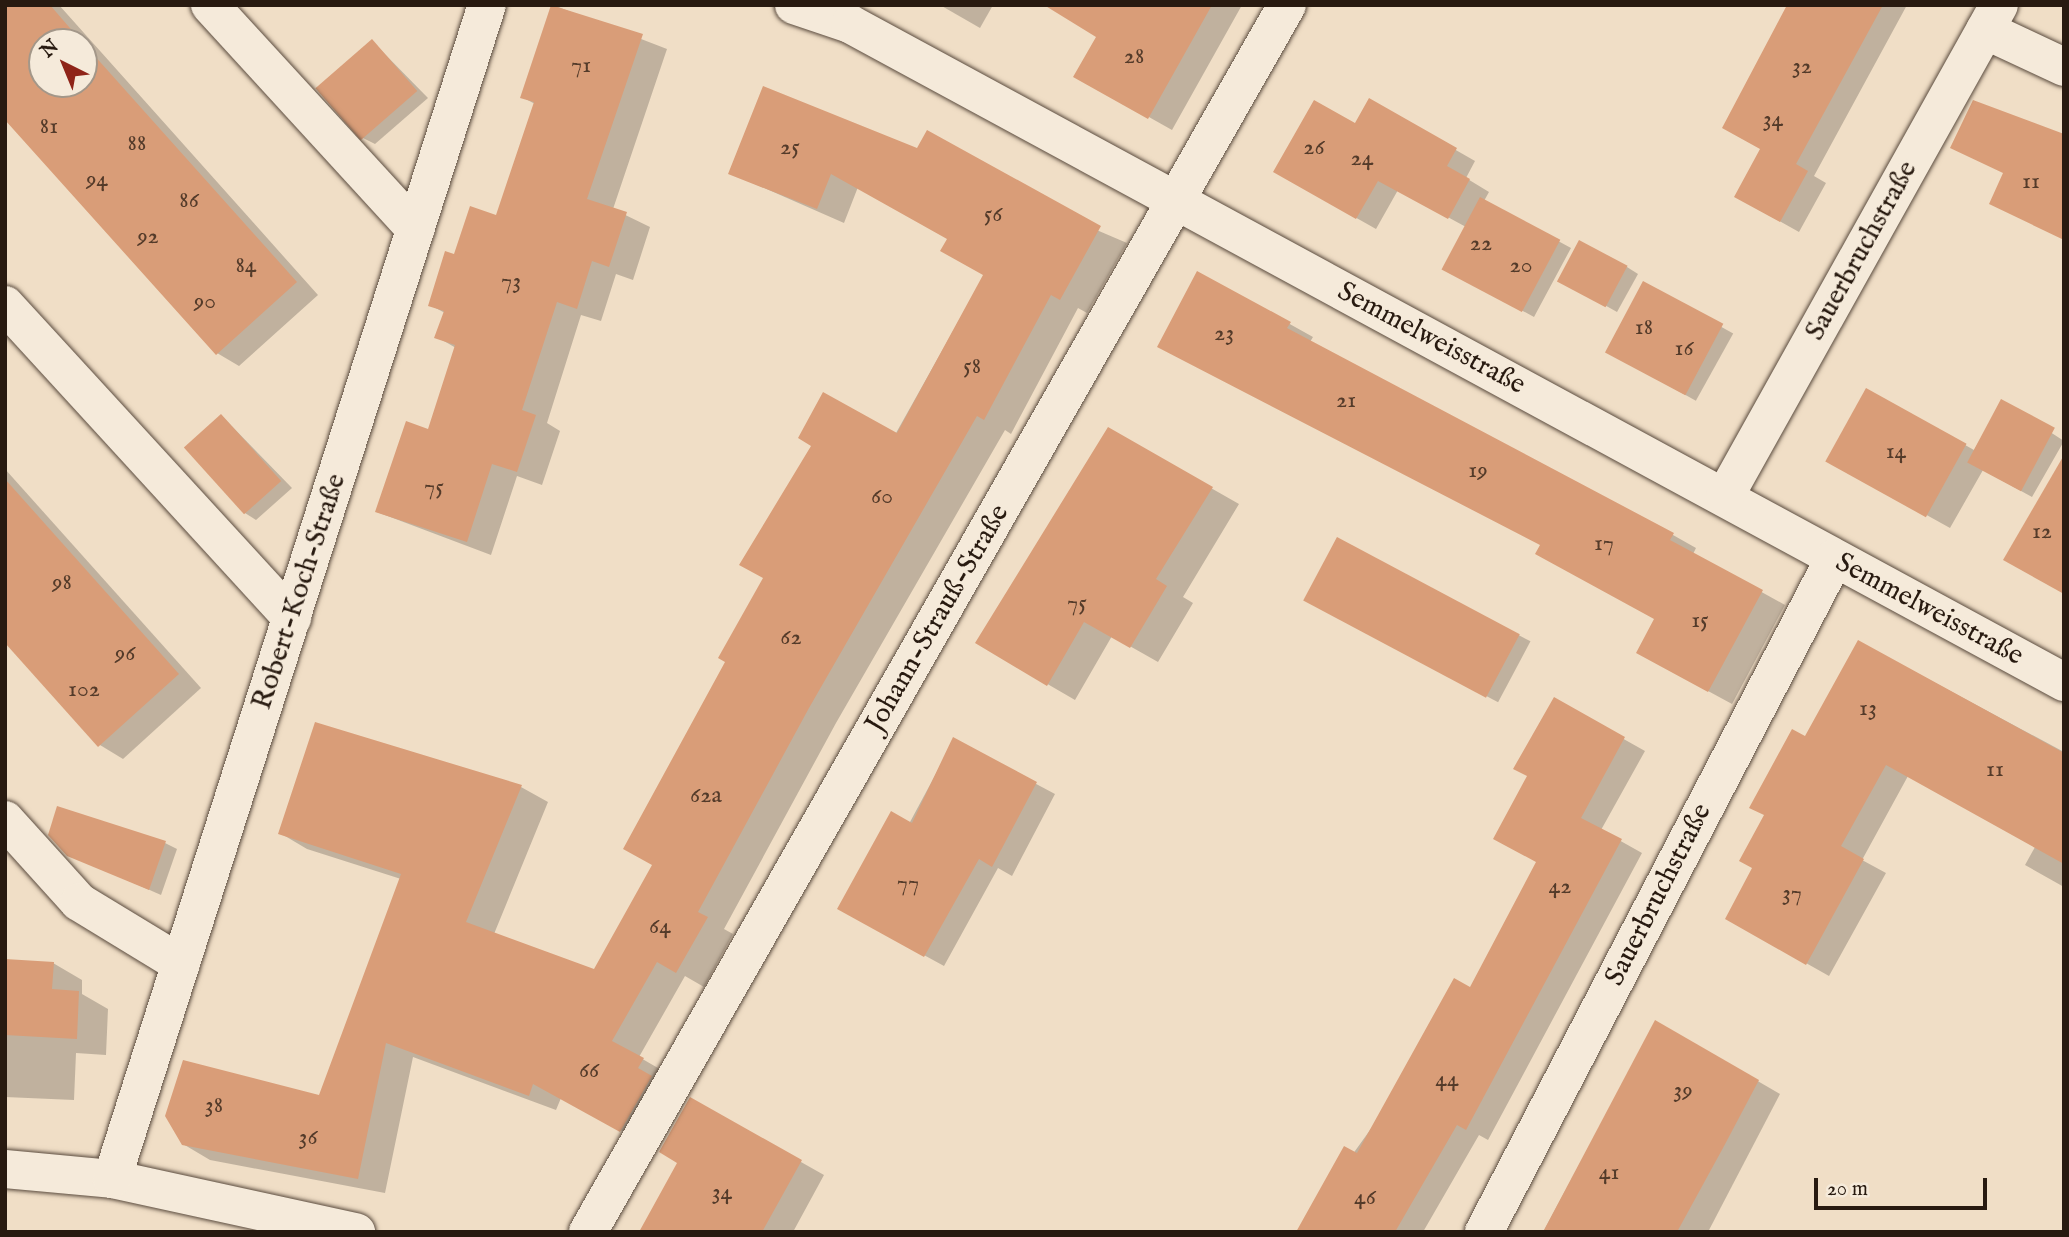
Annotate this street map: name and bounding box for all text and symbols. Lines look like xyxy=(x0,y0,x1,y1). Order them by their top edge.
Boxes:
north arrow xyxy=(28,28,98,98)
text: N xyxy=(36,35,64,63)
house number: 28 xyxy=(1124,43,1144,71)
house number: 71 xyxy=(571,52,591,80)
house number: 32 xyxy=(1792,53,1812,81)
house number: 34 xyxy=(1763,106,1783,134)
house number: 81 xyxy=(40,113,58,141)
house number: 88 xyxy=(128,130,146,158)
house number: 25 xyxy=(780,134,800,162)
house number: 26 xyxy=(1303,134,1325,162)
house number: 24 xyxy=(1350,145,1374,173)
street label: Sauerbruchstraße xyxy=(1799,155,1925,347)
house number: 94 xyxy=(86,166,108,194)
house number: 11 xyxy=(2022,168,2040,196)
house number: 86 xyxy=(179,187,199,215)
house number: 56 xyxy=(984,201,1002,229)
house number: 92 xyxy=(137,223,159,251)
house number: 22 xyxy=(1470,230,1492,258)
house number: 84 xyxy=(235,252,257,280)
house number: 20 xyxy=(1509,252,1533,280)
house number: 73 xyxy=(501,268,521,296)
street label: Semmelweisstraße xyxy=(1331,275,1531,403)
house number: 90 xyxy=(194,288,216,316)
house number: 18 xyxy=(1635,314,1653,342)
house number: 23 xyxy=(1214,320,1234,348)
house number: 16 xyxy=(1674,335,1694,363)
house number: 58 xyxy=(963,353,981,381)
house number: 21 xyxy=(1336,387,1356,415)
house number: 14 xyxy=(1886,438,1906,466)
house number: 19 xyxy=(1468,457,1488,485)
street label: Robert-Koch-Straße xyxy=(246,470,354,714)
house number: 75 xyxy=(424,474,444,502)
house number: 60 xyxy=(871,483,893,511)
street label: Johann-Strauß-Straße xyxy=(859,499,1017,739)
house number: 12 xyxy=(2032,518,2052,546)
house number: 17 xyxy=(1594,530,1614,558)
street label: Semmelweisstraße xyxy=(1829,546,2029,674)
house number: 98 xyxy=(52,569,72,597)
house number: 75 xyxy=(1067,590,1087,618)
house number: 15 xyxy=(1691,607,1709,635)
house number: 62 xyxy=(780,624,802,652)
house number: 96 xyxy=(115,640,135,668)
house number: 102 xyxy=(68,676,100,704)
house number: 13 xyxy=(1859,695,1877,723)
house number: 11 xyxy=(1986,756,2004,784)
house number: 62a xyxy=(690,782,722,810)
street label: Sauerbruchstraße xyxy=(1599,798,1719,992)
house number: 77 xyxy=(897,870,919,898)
house number: 42 xyxy=(1548,873,1572,901)
house number: 37 xyxy=(1782,880,1802,908)
house number: 64 xyxy=(649,913,671,941)
house number: 66 xyxy=(579,1057,599,1085)
house number: 44 xyxy=(1435,1066,1459,1094)
house number: 39 xyxy=(1673,1077,1693,1105)
house number: 38 xyxy=(205,1092,223,1120)
house number: 36 xyxy=(298,1124,318,1152)
house number: 41 xyxy=(1599,1159,1619,1187)
scale bar xyxy=(1817,1164,1990,1208)
text: 20 m xyxy=(1827,1176,1868,1203)
house number: 34 xyxy=(712,1179,732,1207)
house number: 46 xyxy=(1354,1184,1376,1212)

